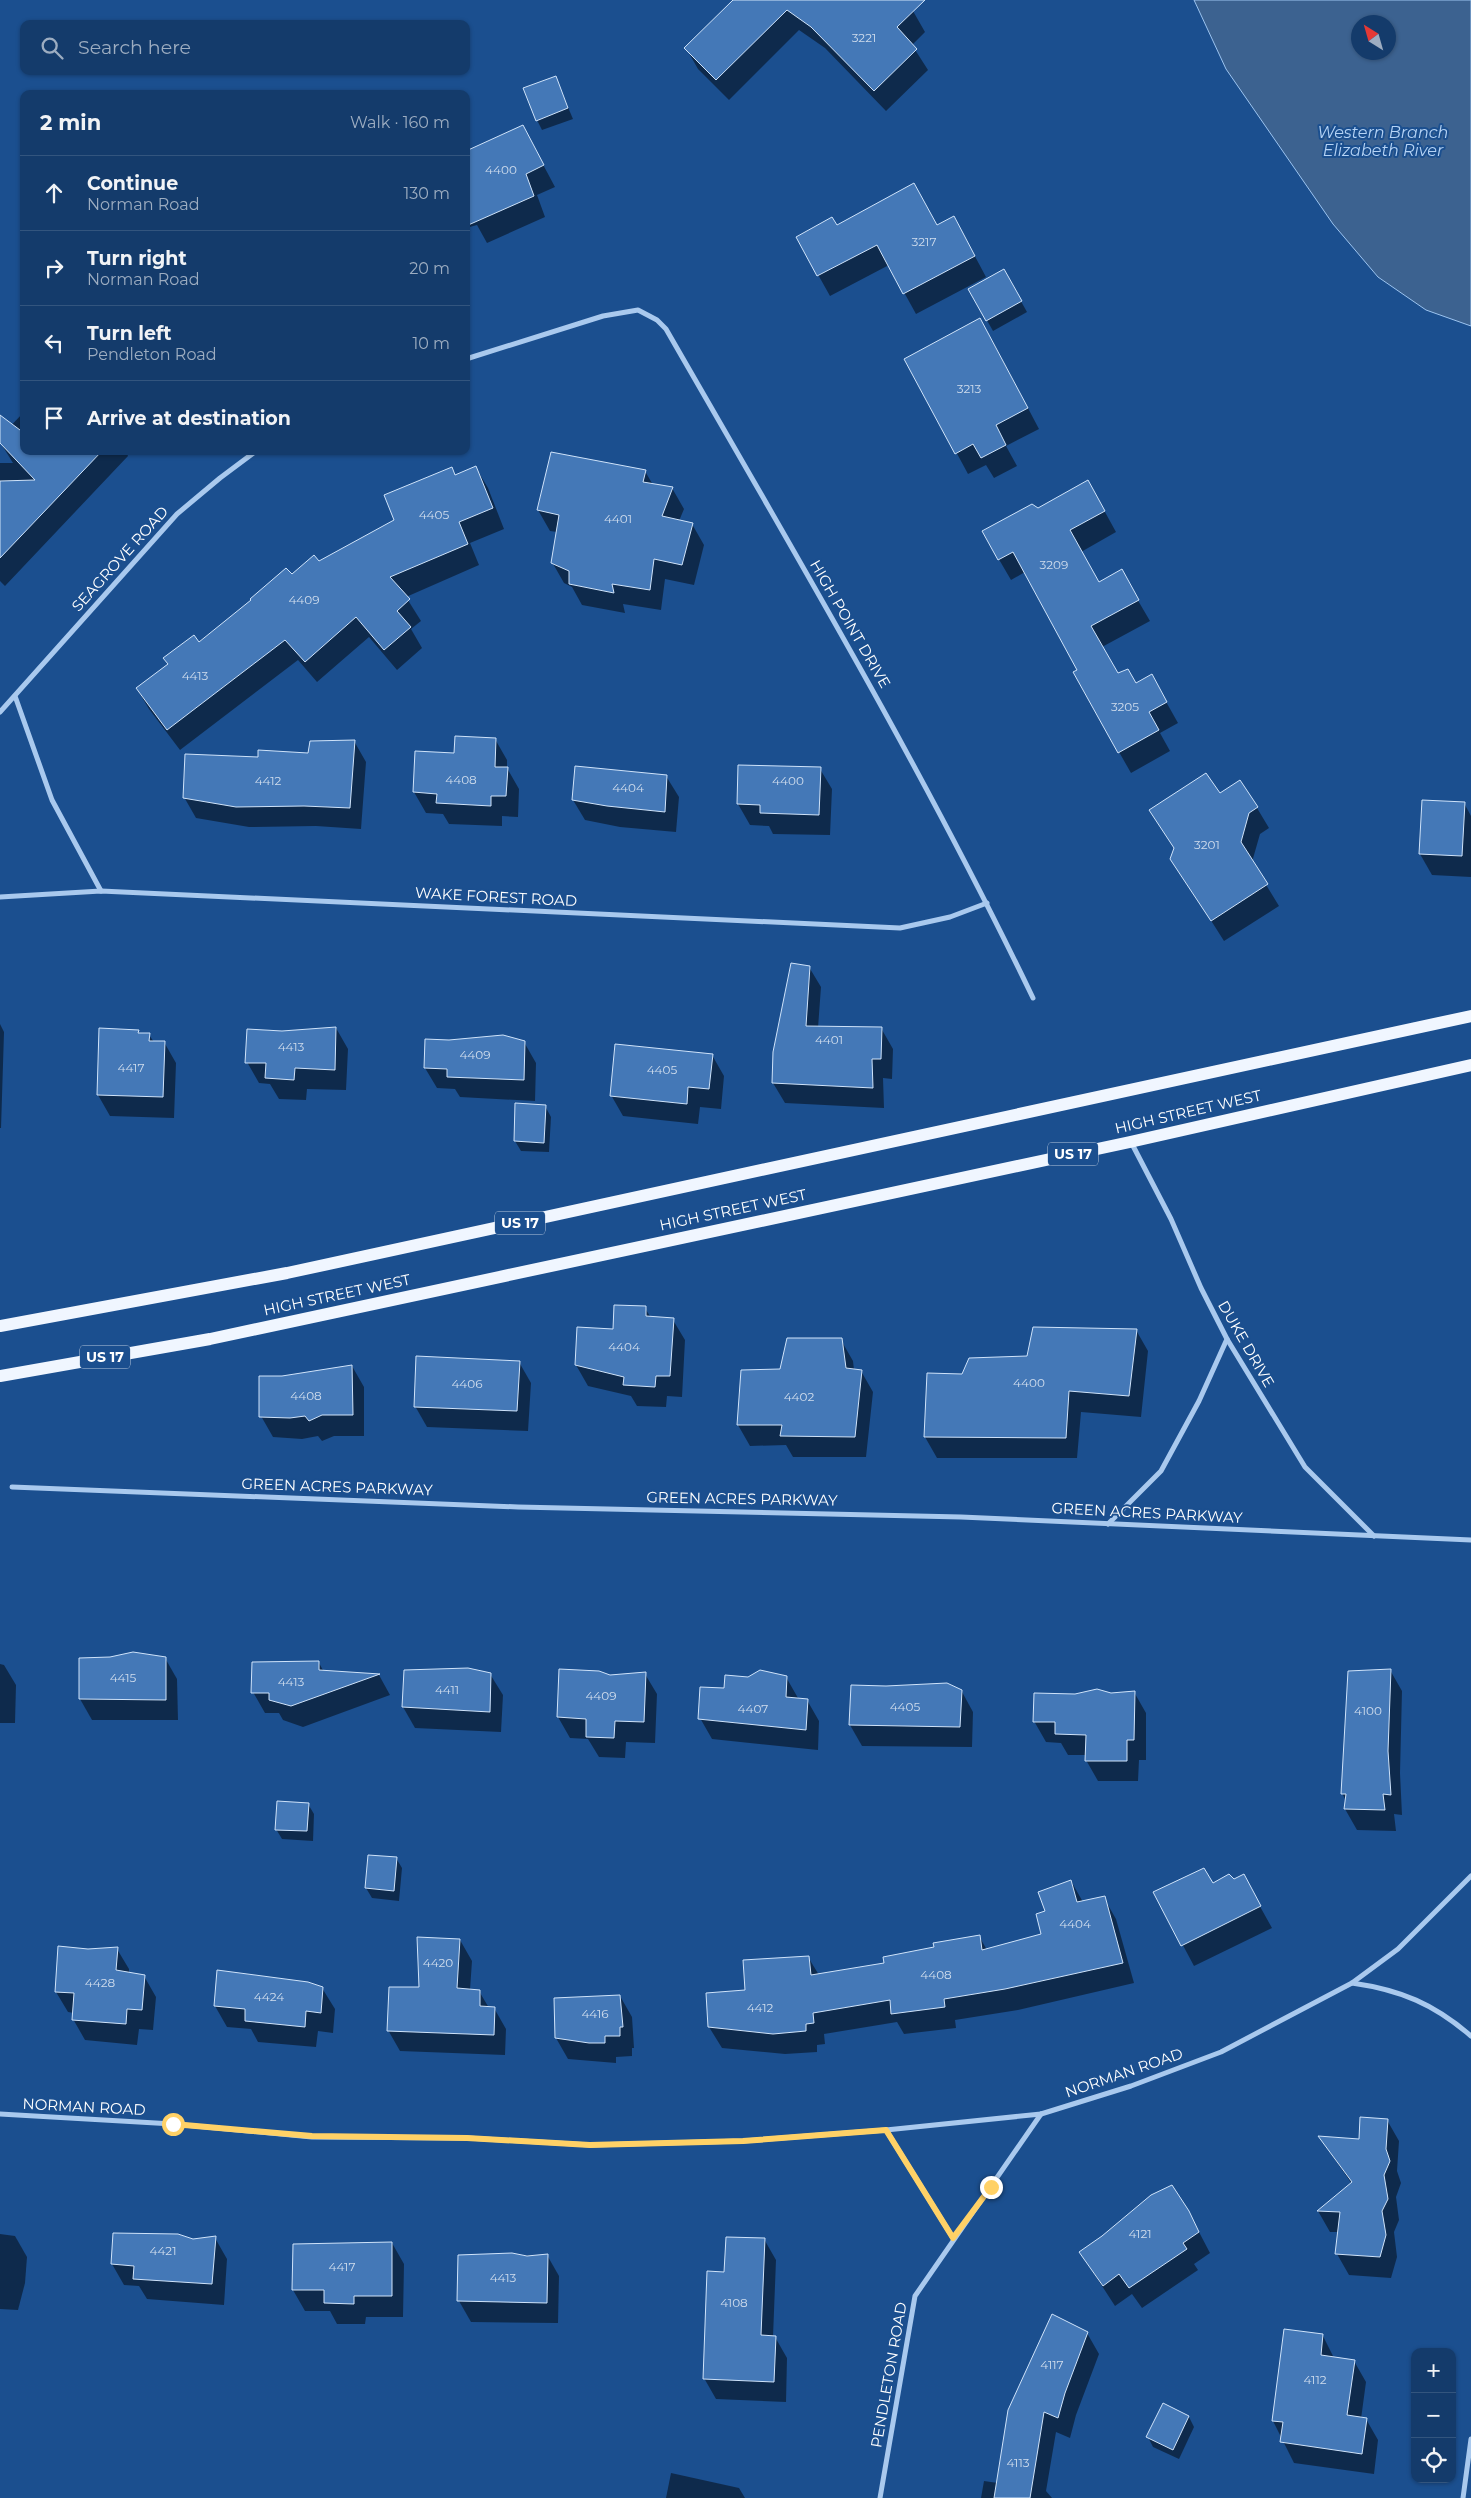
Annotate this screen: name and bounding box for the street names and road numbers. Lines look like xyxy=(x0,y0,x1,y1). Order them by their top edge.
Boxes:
street label: SEAGROVE ROAD xyxy=(67,502,172,615)
street label: HIGH POINT DRIVE xyxy=(806,556,895,691)
street label: WAKE FOREST ROAD xyxy=(414,883,578,910)
street label: HIGH STREET WEST xyxy=(1113,1085,1263,1138)
road number: US 17 xyxy=(1048,1142,1098,1166)
street label: HIGH STREET WEST xyxy=(658,1185,808,1234)
road number: US 17 xyxy=(495,1212,545,1234)
street label: HIGH STREET WEST xyxy=(262,1270,412,1319)
street label: DUKE DRIVE xyxy=(1214,1297,1279,1390)
road number: US 17 xyxy=(80,1345,130,1368)
street label: GREEN ACRES PARKWAY xyxy=(241,1474,433,1499)
street label: GREEN ACRES PARKWAY xyxy=(646,1487,838,1510)
street label: GREEN ACRES PARKWAY xyxy=(1051,1498,1244,1527)
street label: NORMAN ROAD xyxy=(1062,2043,1185,2102)
street label: NORMAN ROAD xyxy=(22,2094,146,2119)
street label: PENDLETON ROAD xyxy=(866,2301,911,2449)

